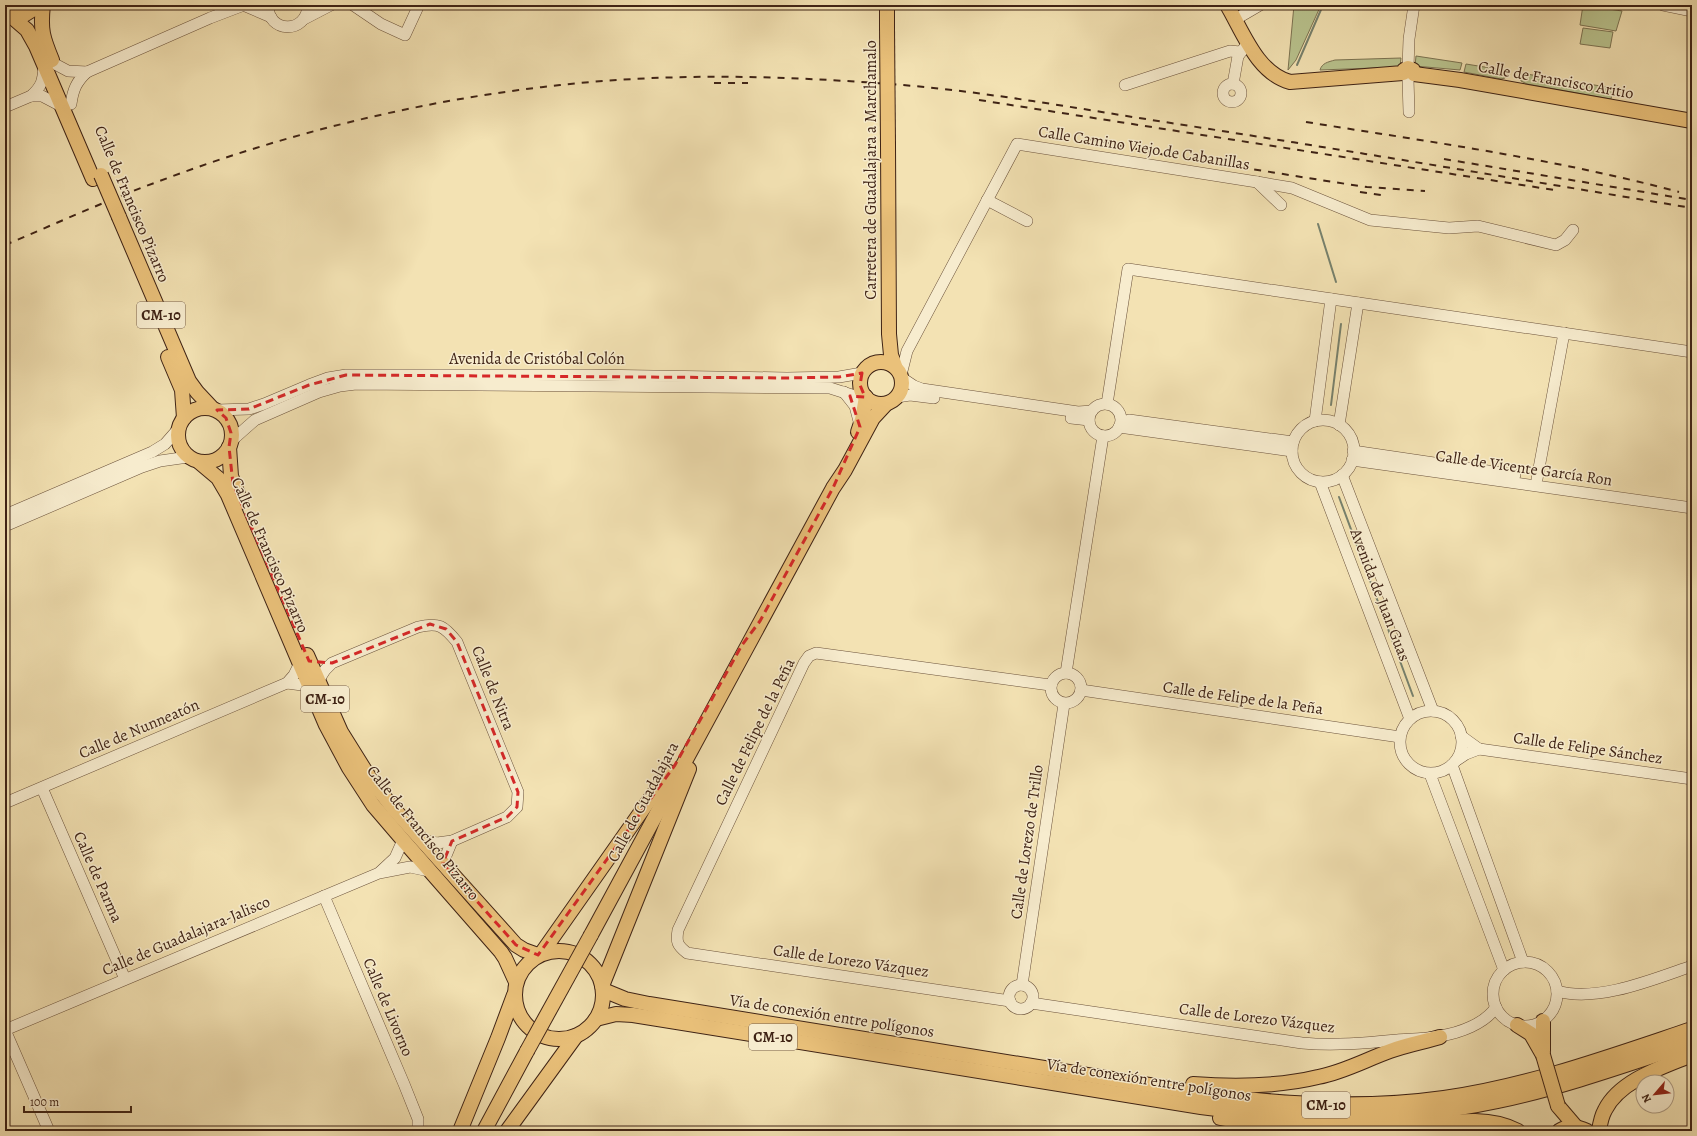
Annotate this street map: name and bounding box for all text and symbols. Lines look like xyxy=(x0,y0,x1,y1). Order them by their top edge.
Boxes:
street label: Carretera de Guadalajara a Marchamalo xyxy=(860,40,882,300)
street label: Calle de Francisco Aritio xyxy=(1477,55,1635,105)
street label: Calle Camino Viejo de Cabanillas xyxy=(1037,120,1251,176)
street label: Calle de Francisco Pizarro xyxy=(89,122,175,286)
road number: CM-10 xyxy=(137,302,185,328)
street label: Avenida de Cristóbal Colón xyxy=(448,348,625,370)
street label: Calle de Vicente García Ron xyxy=(1434,445,1614,491)
street label: Calle de Francisco Pizarro xyxy=(226,474,314,636)
street label: Avenida de Juan Guas xyxy=(1344,525,1415,664)
street label: Calle de Nitra xyxy=(466,643,520,734)
street label: Calle de Felipe de la Peña xyxy=(710,654,801,809)
street label: Calle de Felipe de la Peña xyxy=(1161,676,1325,720)
road number: CM-10 xyxy=(301,686,349,712)
street label: Calle de Nunneatón xyxy=(75,694,203,764)
street label: Calle de Felipe Sánchez xyxy=(1512,727,1664,769)
street label: Calle de Guadalajara xyxy=(602,738,684,866)
street label: Calle de Francisco Pizarro xyxy=(362,761,484,905)
street label: Calle de Lorezo de Trillo xyxy=(1005,763,1049,921)
street label: Calle de Parma xyxy=(68,828,128,926)
street label: Calle de Guadalajara-Jalisco xyxy=(99,891,273,981)
street label: Calle de Lorezo Vázquez xyxy=(772,939,930,983)
street label: Calle de Livorno xyxy=(357,954,419,1060)
street label: Vía de conexión entre polígonos xyxy=(727,989,936,1043)
street label: Calle de Lorezo Vázquez xyxy=(1178,998,1336,1038)
road number: CM-10 xyxy=(749,1024,797,1050)
street label: Vía de conexión entre polígonos xyxy=(1044,1053,1253,1107)
north arrow xyxy=(1635,1074,1675,1114)
scale bar xyxy=(24,1088,131,1114)
text: N xyxy=(1638,1091,1655,1106)
road number: CM-10 xyxy=(1302,1092,1350,1118)
text: 100 m xyxy=(30,1094,59,1110)

